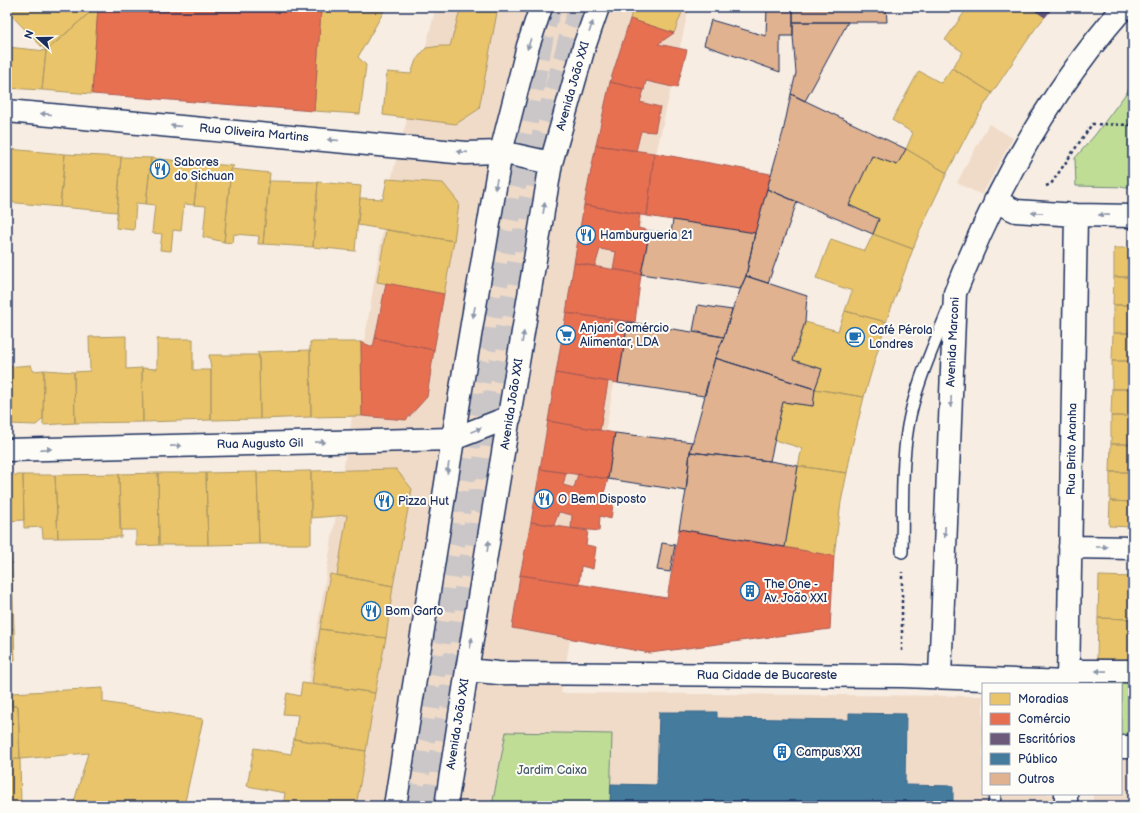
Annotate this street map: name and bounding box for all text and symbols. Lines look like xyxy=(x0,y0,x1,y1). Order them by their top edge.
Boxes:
north arrow xyxy=(18,18,58,58)
one-way arrow xyxy=(588,21,594,33)
text: N xyxy=(22,28,37,41)
one-way arrow xyxy=(526,38,532,50)
street label: Avenida João XXI xyxy=(553,39,593,132)
one-way arrow xyxy=(40,111,52,118)
street label: Rua Oliveira Martins xyxy=(199,121,309,145)
one-way arrow xyxy=(169,123,182,129)
one-way arrow xyxy=(327,137,339,144)
one-way arrow xyxy=(456,149,468,156)
place label: Sabores do Sichuan xyxy=(174,155,234,184)
restaurant icon: Sabores do Sichuan xyxy=(149,158,171,180)
one-way arrow xyxy=(493,178,499,190)
one-way arrow xyxy=(541,202,547,215)
one-way arrow xyxy=(1031,209,1043,216)
one-way arrow xyxy=(1098,212,1110,219)
restaurant icon: Hamburgueria 21 xyxy=(575,224,597,246)
place label: Hamburgueria 21 xyxy=(600,228,692,243)
street label: Avenida Marconi xyxy=(943,296,963,387)
one-way arrow xyxy=(471,306,477,318)
place label: Anjani Comércio Alimentar, LDA xyxy=(580,321,669,350)
place label: Café Pérola Londres xyxy=(869,323,933,352)
supermarket icon: Anjani Comércio Alimentar, LDA xyxy=(555,324,577,346)
cafe icon: Café Pérola Londres xyxy=(844,326,866,348)
one-way arrow xyxy=(520,331,526,343)
street label: Avenida João XXI xyxy=(497,357,527,451)
one-way arrow xyxy=(947,396,954,408)
street label: Rua Brito Aranha xyxy=(1064,402,1080,495)
one-way arrow xyxy=(471,427,483,433)
street label: Rua Augusto Gil xyxy=(217,436,303,452)
one-way arrow xyxy=(314,439,327,445)
one-way arrow xyxy=(170,442,182,449)
one-way arrow xyxy=(40,446,53,452)
one-way arrow xyxy=(445,462,451,474)
restaurant icon: O Bem Disposto xyxy=(533,488,555,510)
restaurant icon: Pizza Hut xyxy=(373,490,395,512)
place label: O Bem Disposto xyxy=(558,492,646,507)
place label: Pizza Hut xyxy=(398,494,449,509)
one-way arrow xyxy=(942,526,949,538)
one-way arrow xyxy=(485,539,491,552)
one-way arrow xyxy=(1096,544,1109,550)
place label: The One - Av. João XXI xyxy=(764,577,828,606)
building icon: The One - Av. João XXI xyxy=(739,580,761,602)
restaurant icon: Bom Garfo xyxy=(360,600,382,622)
place label: Bom Garfo xyxy=(385,604,444,619)
one-way arrow xyxy=(469,637,475,649)
street label: Rua Cidade de Bucareste xyxy=(697,668,837,683)
one-way arrow xyxy=(1094,668,1107,674)
street label: Avenida João XXI xyxy=(443,677,473,771)
legend xyxy=(982,683,1122,795)
text: Moradias xyxy=(1018,692,1069,707)
text: Comércio xyxy=(1018,712,1071,727)
text: Escritórios xyxy=(1018,732,1075,747)
building icon: Campus XXI xyxy=(771,741,793,763)
place label: Campus XXI xyxy=(796,745,861,760)
text: Público xyxy=(1018,752,1058,767)
park label: Jardim Caixa xyxy=(517,763,587,778)
text: Outros xyxy=(1018,772,1054,787)

